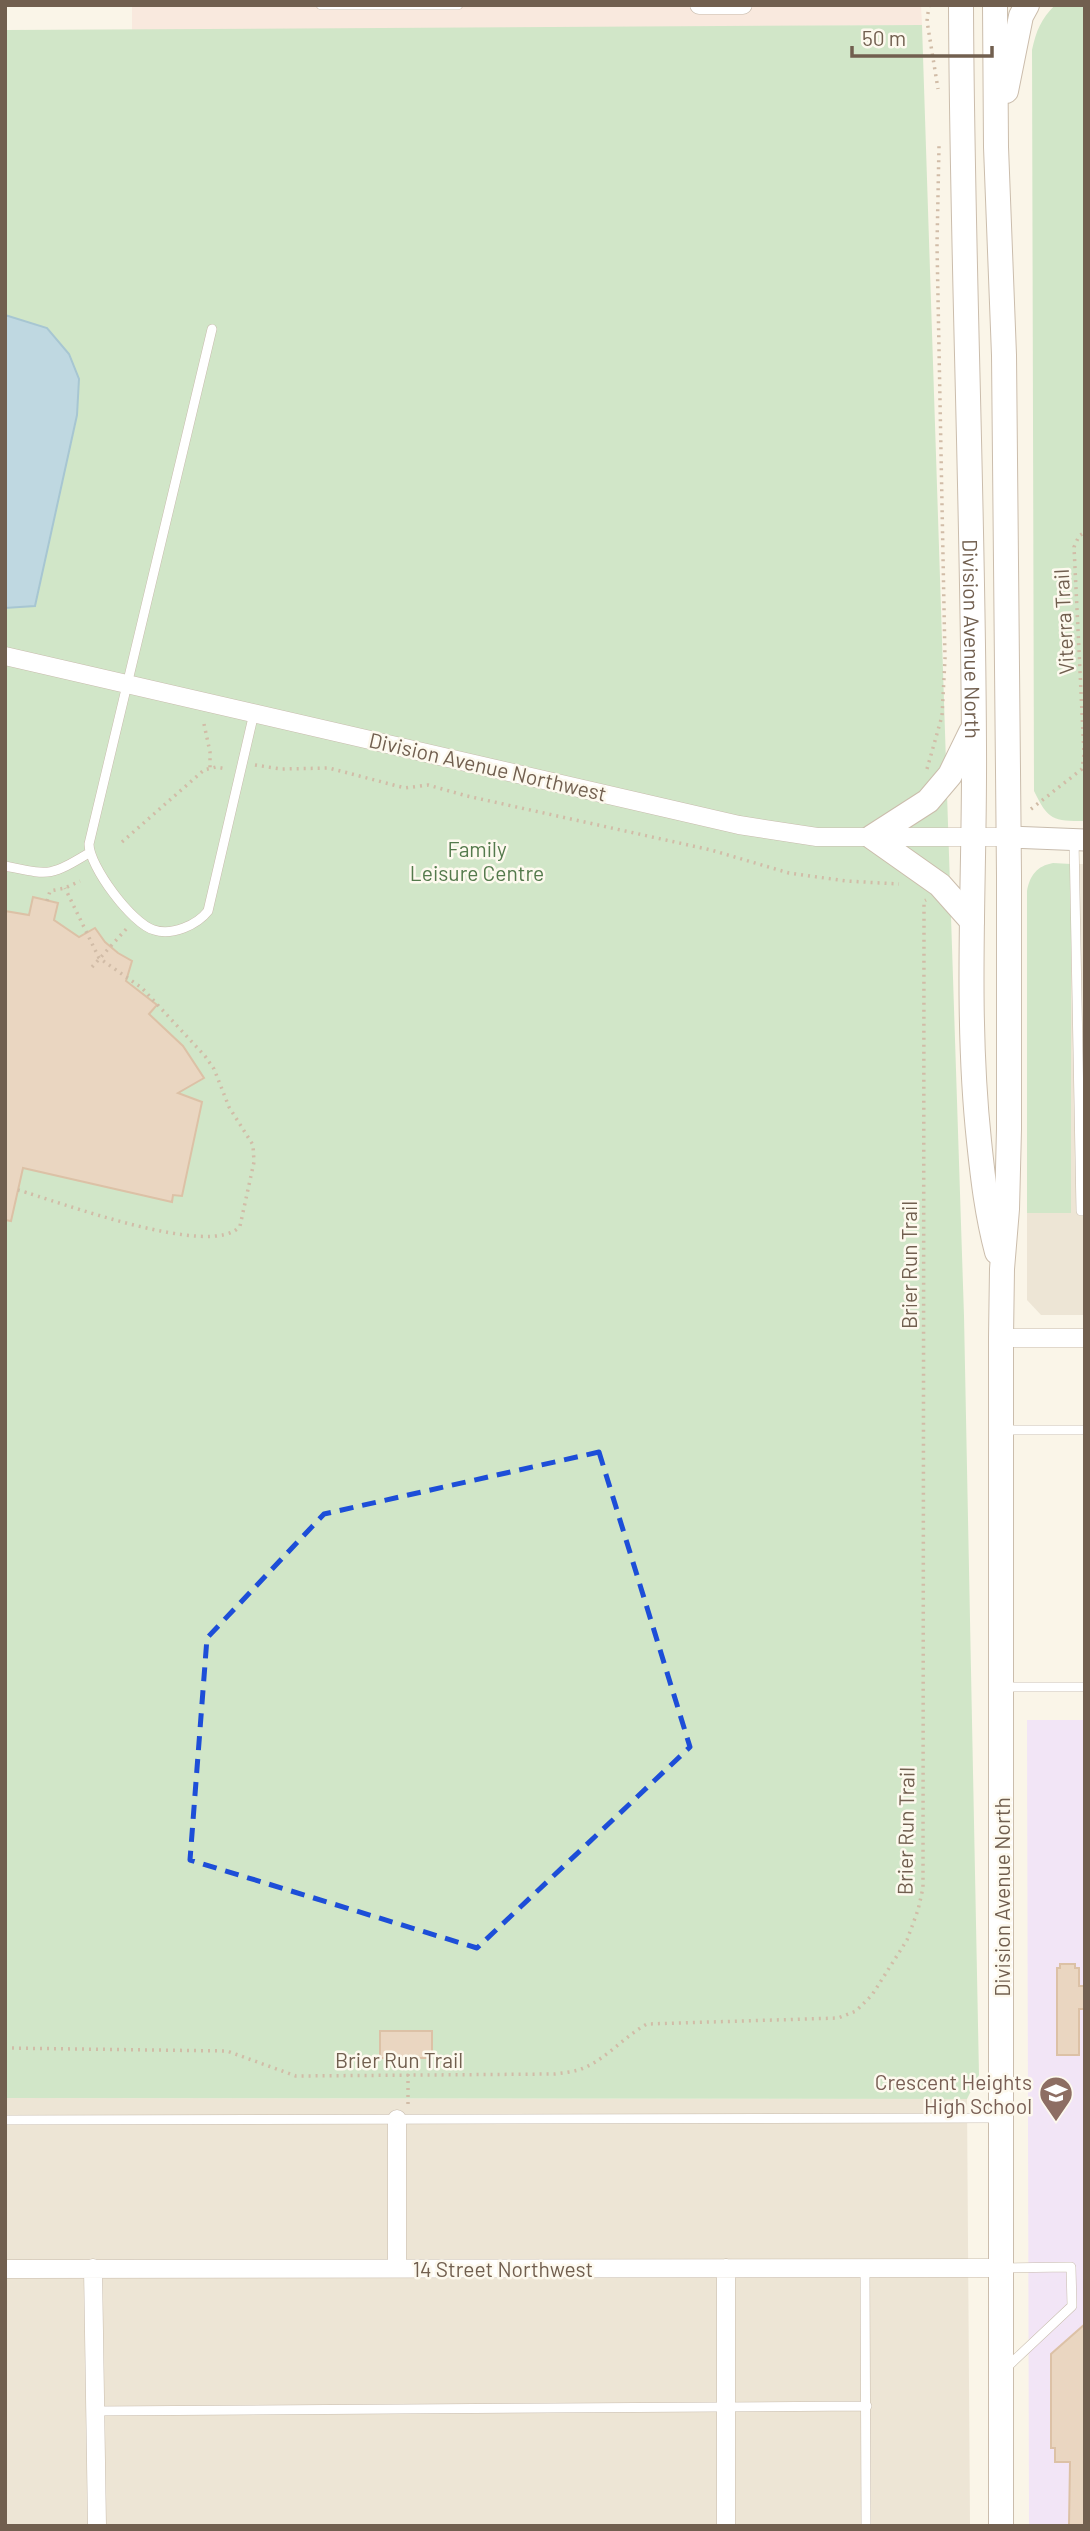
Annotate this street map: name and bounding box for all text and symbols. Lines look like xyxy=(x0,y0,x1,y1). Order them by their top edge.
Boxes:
scale bar xyxy=(852,14,992,58)
text: 50 m xyxy=(862,25,906,50)
street label: Division Avenue North xyxy=(959,539,986,739)
street label: Viterra Trail xyxy=(1048,569,1078,675)
street label: Division Avenue Northwest xyxy=(367,727,609,805)
park label: Family Leisure Centre xyxy=(410,836,544,885)
street label: Brier Run Trail xyxy=(896,1201,921,1329)
street label: Brier Run Trail xyxy=(891,1767,919,1895)
street label: Division Avenue North xyxy=(989,1797,1014,1997)
street label: Brier Run Trail xyxy=(335,2047,463,2072)
place label: Crescent Heights High School xyxy=(875,2069,1032,2118)
school or university icon: Crescent Heights High School xyxy=(1037,2074,1075,2123)
street label: 14 Street Northwest xyxy=(413,2256,593,2281)

